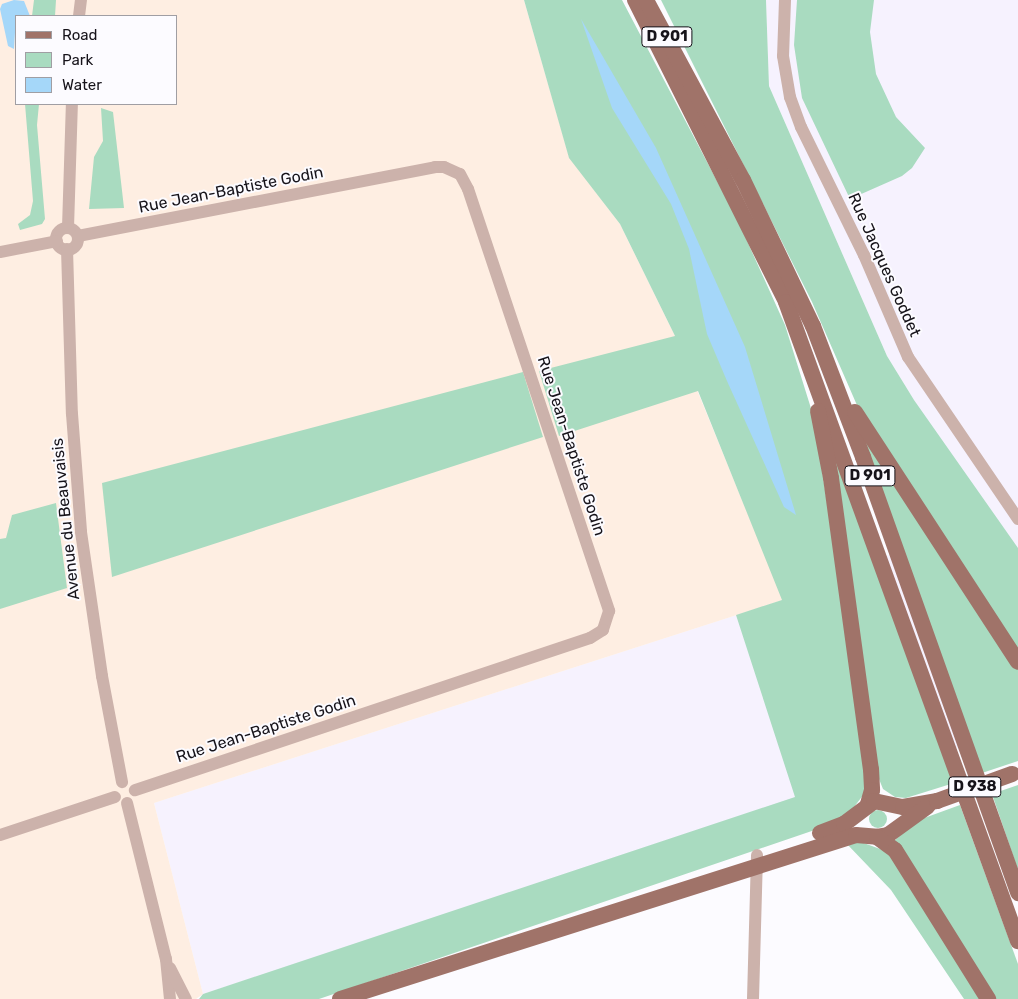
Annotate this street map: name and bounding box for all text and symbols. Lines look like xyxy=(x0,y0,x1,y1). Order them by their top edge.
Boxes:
legend xyxy=(15,15,178,105)
road number: D 901 xyxy=(641,24,693,50)
text: Road xyxy=(62,26,98,44)
text: Park xyxy=(62,51,93,69)
text: Water xyxy=(62,76,102,94)
street label: Rue Jean-Baptiste Godin xyxy=(137,163,325,217)
street label: Rue Jacques Goddet xyxy=(844,190,924,340)
street label: Rue Jean-Baptiste Godin xyxy=(533,354,609,538)
street label: Avenue du Beauvaisis xyxy=(48,437,84,601)
road number: D 901 xyxy=(844,464,896,488)
street label: Rue Jean-Baptiste Godin xyxy=(174,691,358,767)
road number: D 938 xyxy=(948,774,1002,800)

